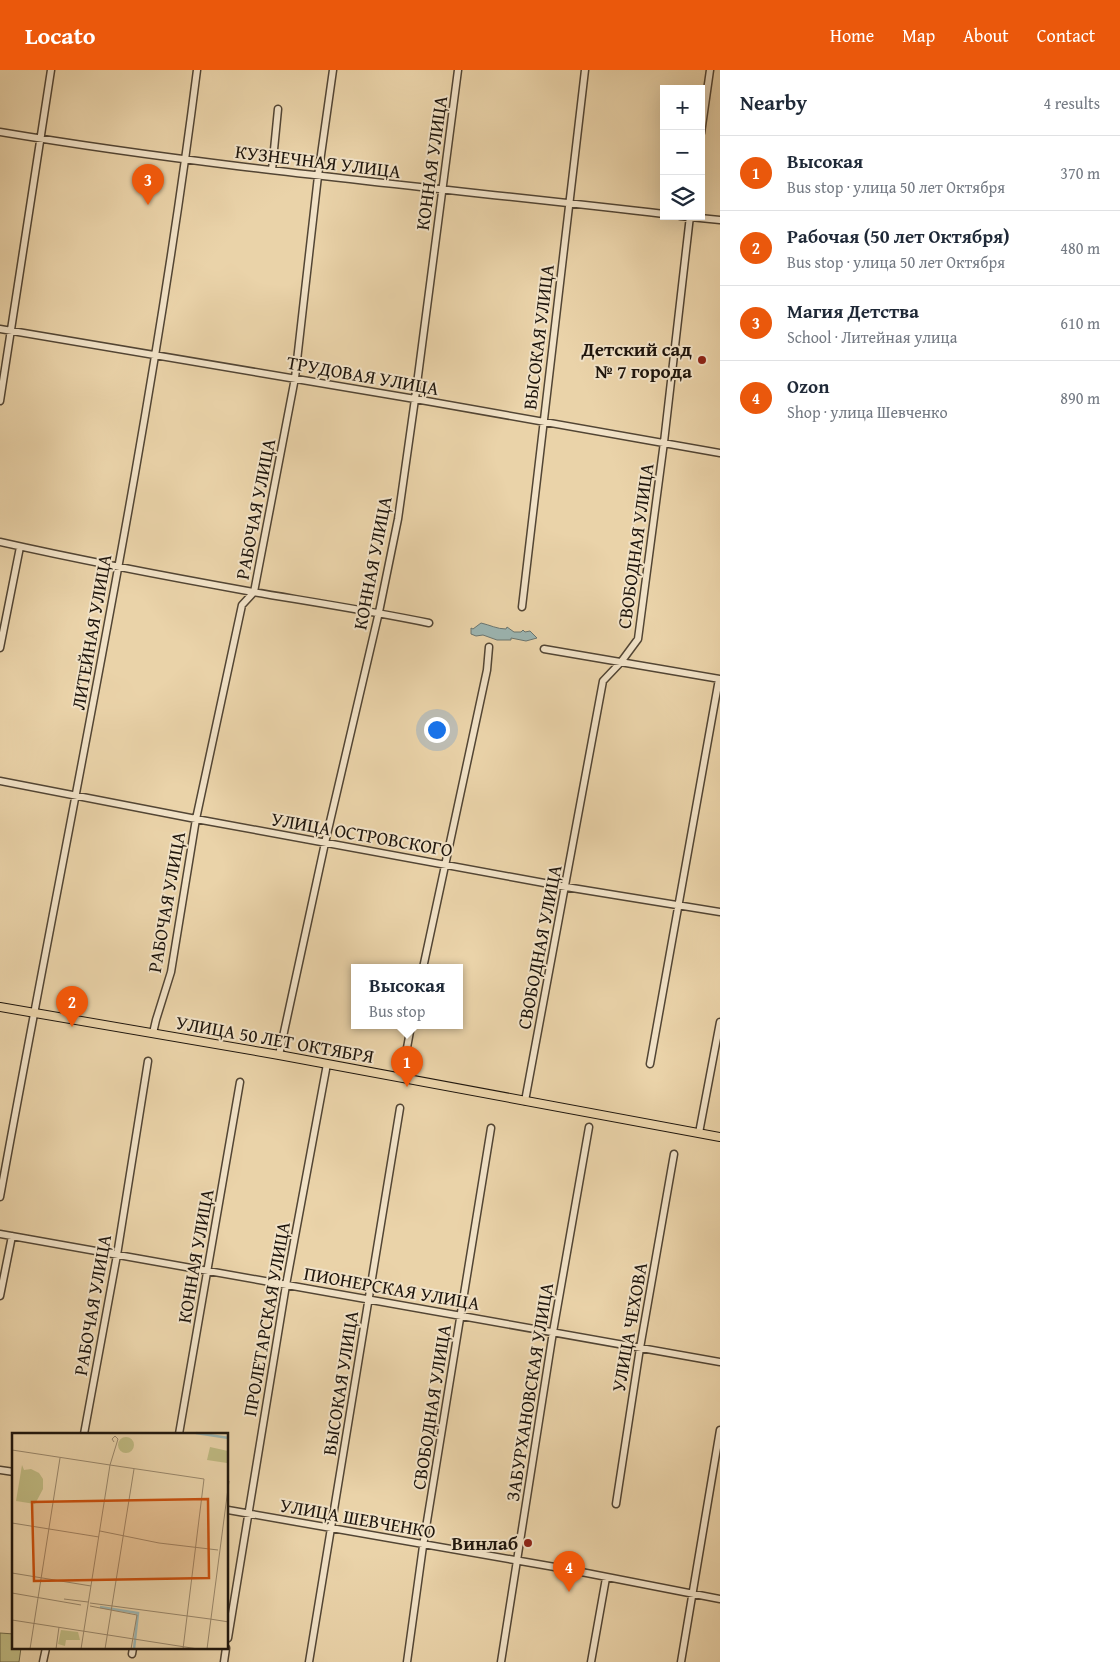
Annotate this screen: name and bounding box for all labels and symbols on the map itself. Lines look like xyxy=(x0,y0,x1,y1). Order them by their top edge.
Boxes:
street label: КОННАЯ УЛИЦА xyxy=(408,93,454,232)
street label: КУЗНЕЧНАЯ УЛИЦА xyxy=(234,137,403,185)
pin: 3 xyxy=(132,164,164,205)
street label: ВЫСОКАЯ УЛИЦА xyxy=(515,262,561,411)
place label: Детский сад № 7 города xyxy=(580,335,692,385)
street label: ТРУДОВАЯ УЛИЦА xyxy=(285,348,442,402)
marker: Детский сад № 7 города xyxy=(696,354,708,366)
street label: РАБОЧАЯ УЛИЦА xyxy=(228,436,282,582)
street label: СВОБОДНАЯ УЛИЦА xyxy=(610,461,661,631)
street label: КОННАЯ УЛИЦА xyxy=(345,493,399,632)
street label: ЛИТЕЙНАЯ УЛИЦА xyxy=(64,551,119,712)
your location xyxy=(424,717,450,743)
street label: УЛИЦА ОСТРОВСКОГО xyxy=(269,804,455,864)
street label: РАБОЧАЯ УЛИЦА xyxy=(140,829,192,975)
street label: СВОБОДНАЯ УЛИЦА xyxy=(509,862,569,1032)
pin: 2 xyxy=(56,986,88,1027)
street label: УЛИЦА 50 ЛЕТ ОКТЯБРЯ xyxy=(174,1008,376,1070)
pin: 1 xyxy=(391,1046,423,1087)
street label: КОННАЯ УЛИЦА xyxy=(169,1186,221,1325)
street label: ПРОЛЕТАРСКАЯ УЛИЦА xyxy=(235,1219,297,1419)
street label: РАБОЧАЯ УЛИЦА xyxy=(66,1232,118,1378)
street label: ПИОНЕРСКАЯ УЛИЦА xyxy=(302,1259,483,1317)
street label: УЛИЦА ЧЕХОВА xyxy=(604,1259,654,1394)
street label: ЗАБУРХАНОВСКАЯ УЛИЦА xyxy=(498,1280,560,1503)
street label: ВЫСОКАЯ УЛИЦА xyxy=(315,1308,365,1457)
street label: СВОБОДНАЯ УЛИЦА xyxy=(404,1322,458,1492)
inset map xyxy=(12,1433,229,1650)
street label: УЛИЦА ШЕВЧЕНКО xyxy=(278,1491,438,1545)
place label: Винлаб xyxy=(451,1529,518,1557)
marker: Винлаб xyxy=(522,1537,534,1549)
pin: 4 xyxy=(553,1551,585,1592)

